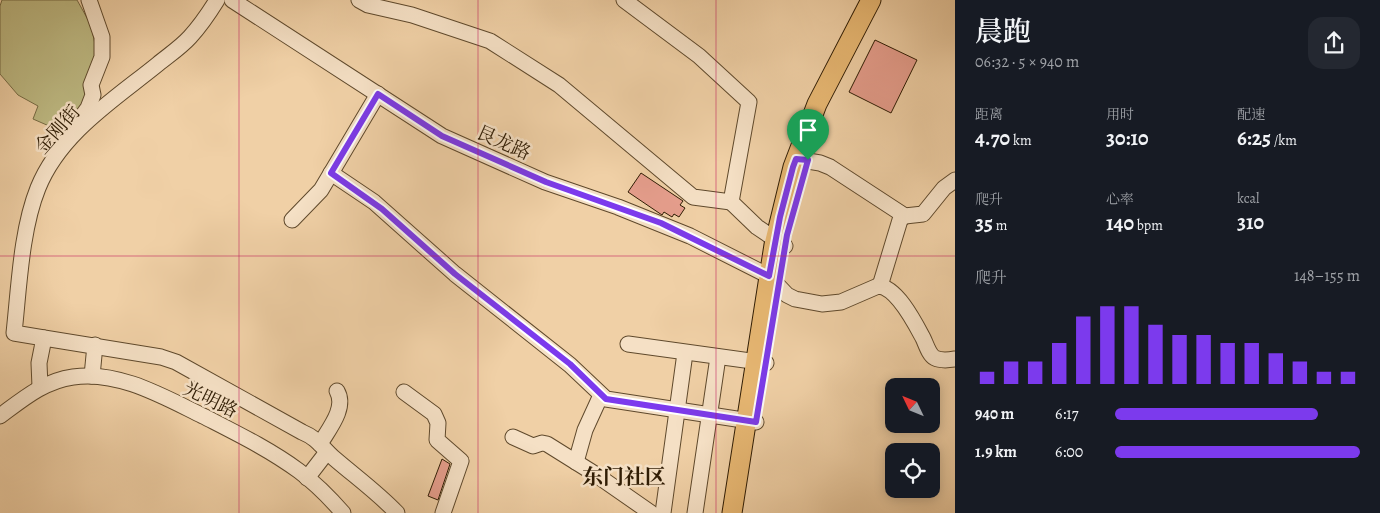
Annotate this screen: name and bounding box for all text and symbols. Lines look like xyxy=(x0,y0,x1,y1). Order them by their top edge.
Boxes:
text: 晨跑 xyxy=(975,13,1031,51)
button: share xyxy=(1308,17,1360,69)
text: 06:32 · 5 × 940 m xyxy=(975,51,1079,73)
street label: 金刚街 xyxy=(29,100,86,160)
text: 距离 xyxy=(975,105,1003,124)
text: 用时 xyxy=(1106,105,1134,124)
text: 配速 xyxy=(1237,105,1265,124)
pin xyxy=(787,109,829,160)
icon: arrive xyxy=(794,116,822,144)
street label: 艮龙路 xyxy=(472,119,535,166)
text: 4.70 xyxy=(975,124,1010,152)
text: 30:10 xyxy=(1106,124,1149,152)
text: 6:25 xyxy=(1237,124,1271,152)
text: km xyxy=(1010,131,1032,150)
text: /km xyxy=(1271,131,1297,150)
text: kcal xyxy=(1237,189,1259,208)
text: 爬升 xyxy=(975,190,1003,209)
text: 心率 xyxy=(1106,190,1134,209)
text: 310 xyxy=(1237,208,1264,236)
text: 35 xyxy=(975,209,993,237)
text: 140 xyxy=(1106,209,1134,237)
text: m xyxy=(993,216,1007,235)
text: bpm xyxy=(1134,216,1163,235)
text: 148–155 m xyxy=(1294,265,1360,287)
text: 爬升 xyxy=(975,267,1007,289)
street label: 光明路 xyxy=(179,376,242,424)
north arrow xyxy=(885,378,940,432)
map controls xyxy=(885,378,940,498)
text: 940 m xyxy=(975,403,1014,425)
text: 6:17 xyxy=(1055,403,1078,425)
text: 1.9 km xyxy=(975,441,1017,463)
text: 6:00 xyxy=(1055,441,1083,463)
button: locate xyxy=(885,443,940,498)
district label: 东门社区 xyxy=(582,463,666,491)

